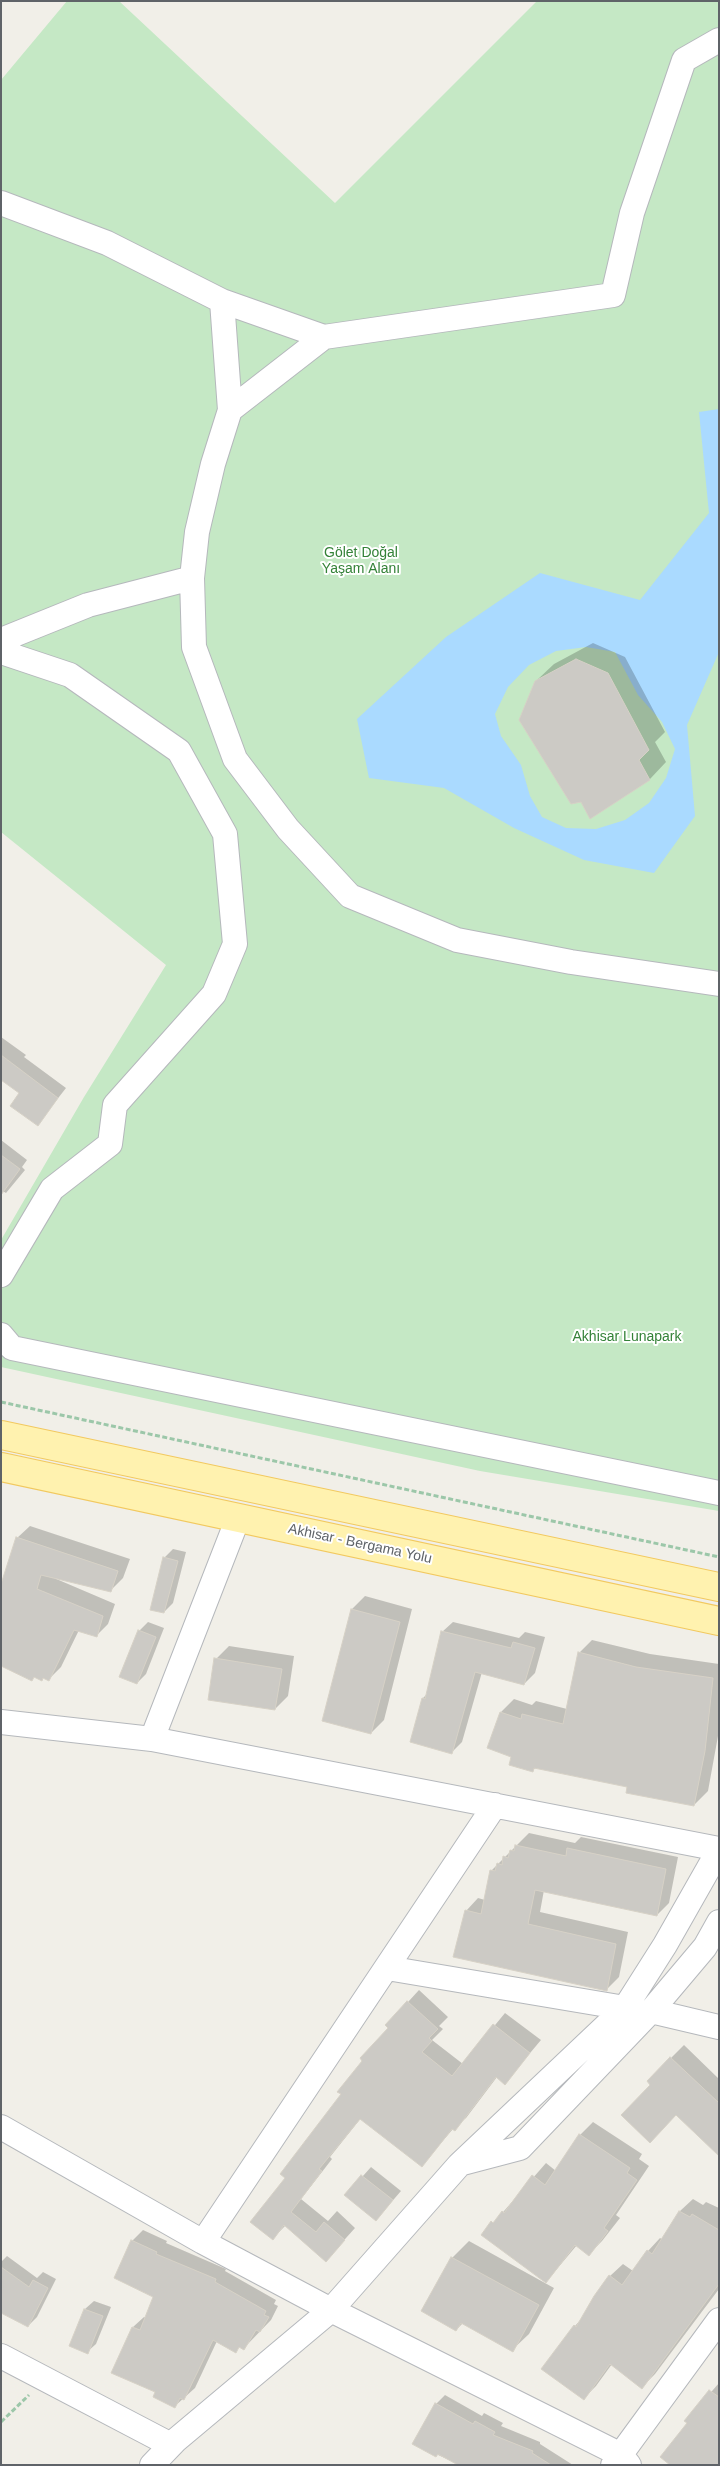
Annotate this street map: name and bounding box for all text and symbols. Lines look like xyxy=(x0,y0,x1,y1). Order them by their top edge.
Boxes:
park label: Gölet Doğal Yaşam Alanı xyxy=(322,545,400,578)
park label: Akhisar Lunapark xyxy=(573,1329,681,1345)
street label: Akhisar - Bergama Yolu xyxy=(287,1521,433,1567)

